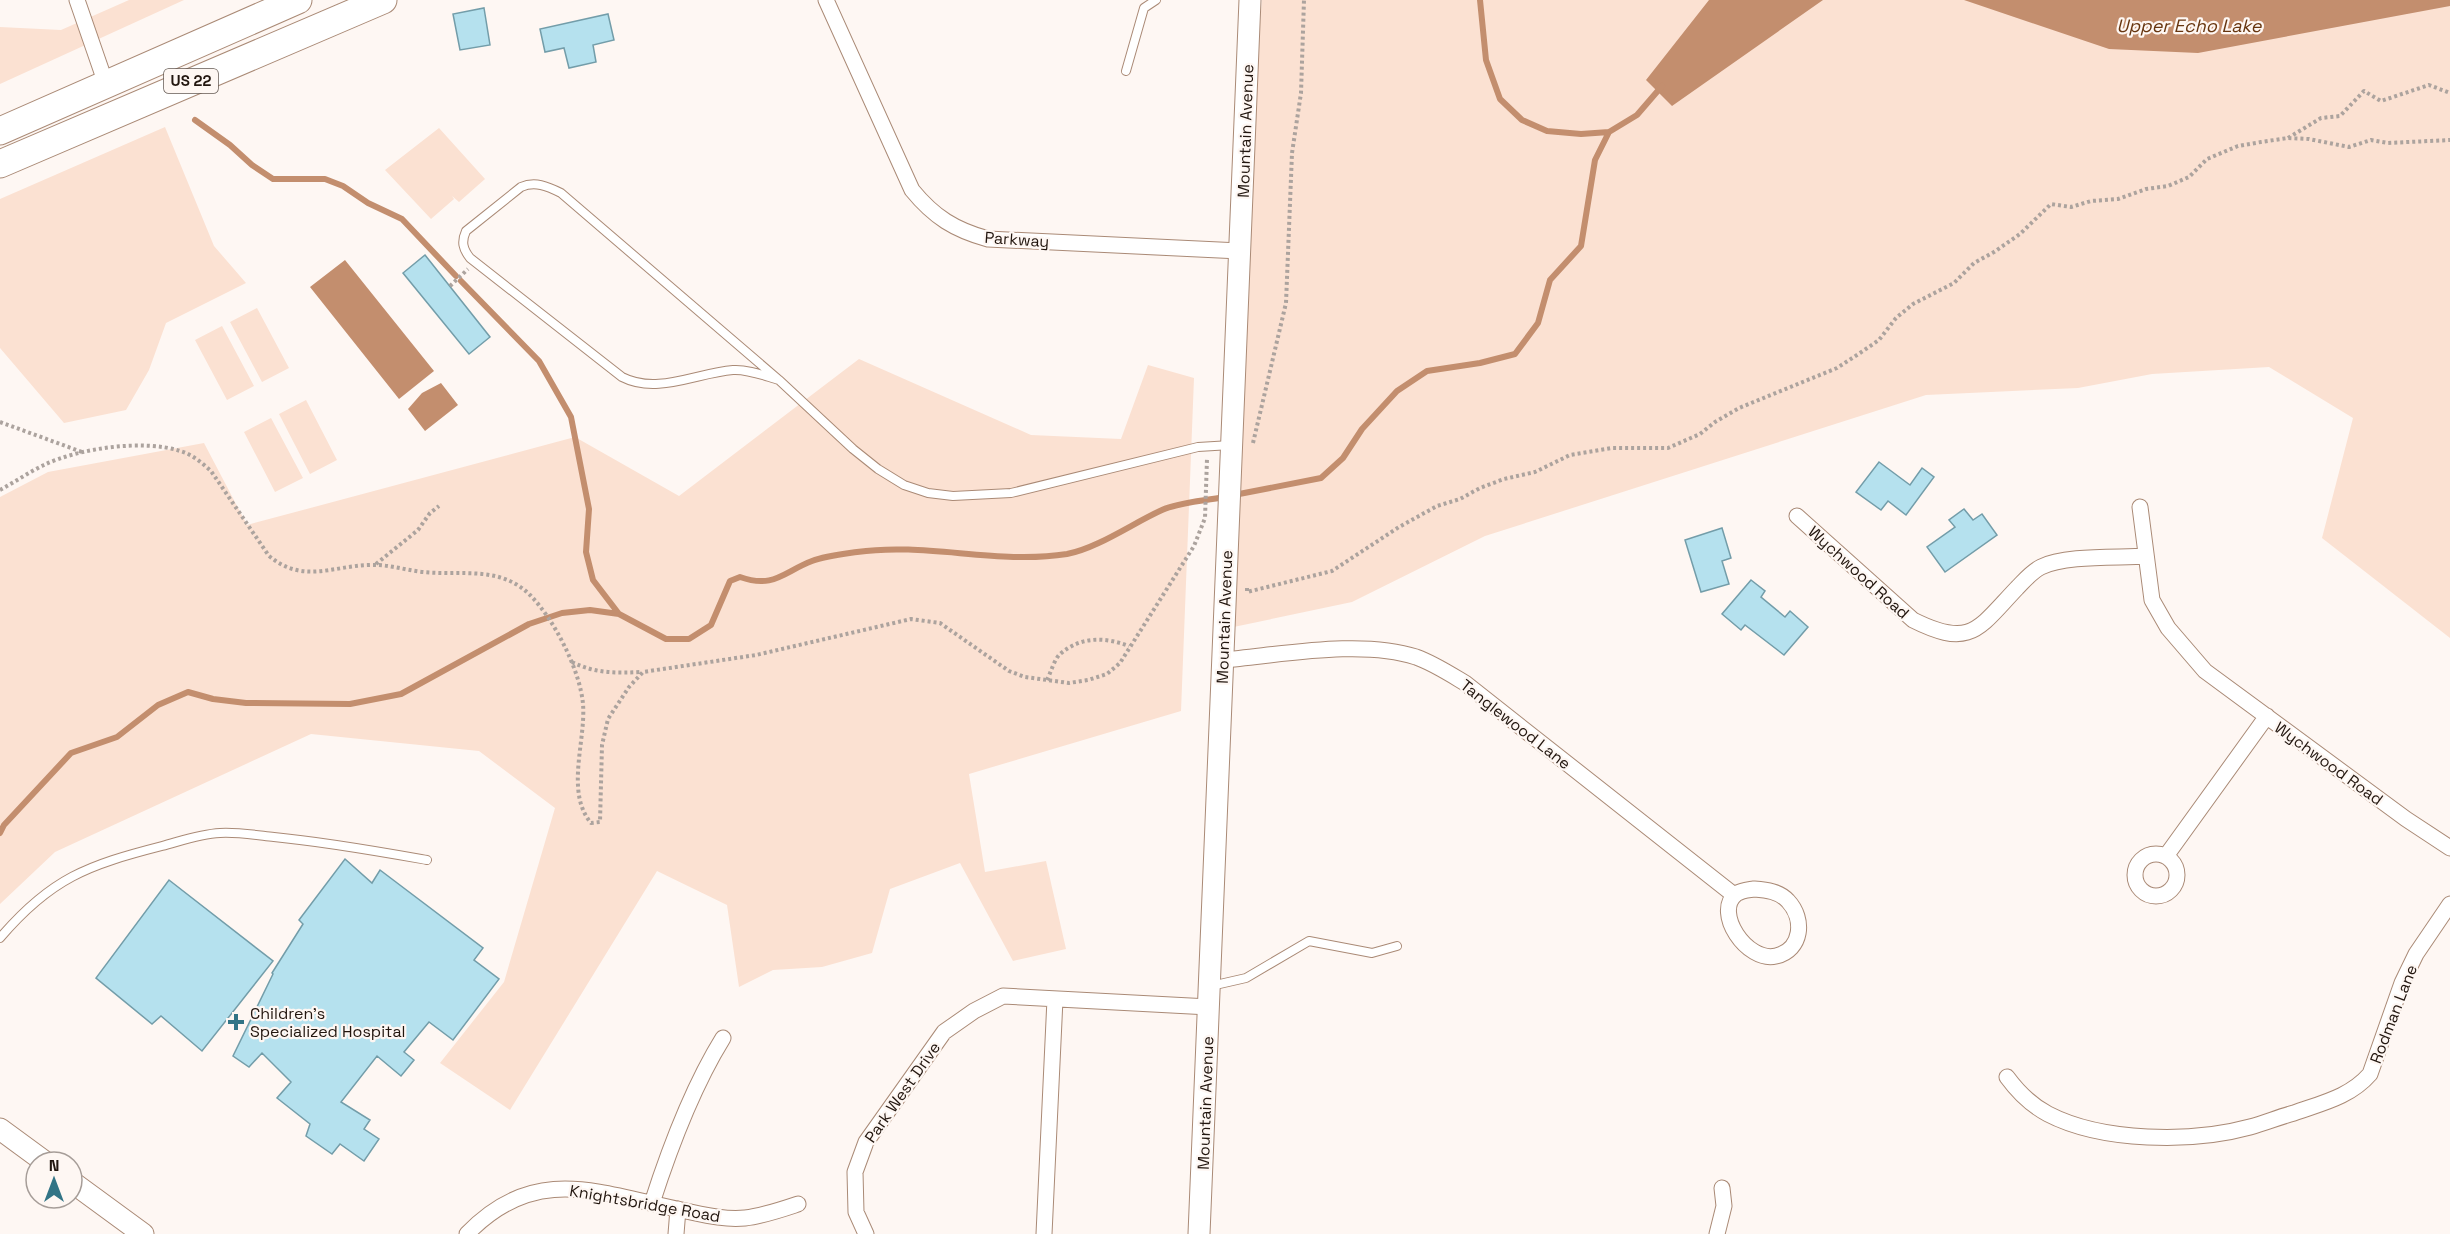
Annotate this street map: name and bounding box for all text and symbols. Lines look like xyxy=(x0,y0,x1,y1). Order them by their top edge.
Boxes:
water label: Upper Echo Lake xyxy=(2117,14,2263,37)
street label: Mountain Avenue xyxy=(1233,64,1258,198)
road number: US 22 xyxy=(164,69,218,93)
street label: Parkway xyxy=(984,227,1050,252)
street label: Wychwood Road xyxy=(1804,521,1914,623)
street label: Mountain Avenue xyxy=(1212,550,1237,684)
street label: Tanglewood Lane xyxy=(1456,675,1575,774)
street label: Wychwood Road xyxy=(2270,717,2387,810)
street label: Rodman Lane xyxy=(2365,962,2422,1067)
place label: Children's Specialized Hospital xyxy=(250,1003,406,1042)
marker: Children's Specialized Hospital xyxy=(227,1013,245,1031)
street label: Mountain Avenue xyxy=(1193,1036,1218,1170)
street label: Park West Drive xyxy=(860,1038,945,1147)
north arrow xyxy=(24,1150,84,1210)
text: N xyxy=(49,1155,59,1176)
street label: Knightsbridge Road xyxy=(568,1180,722,1227)

